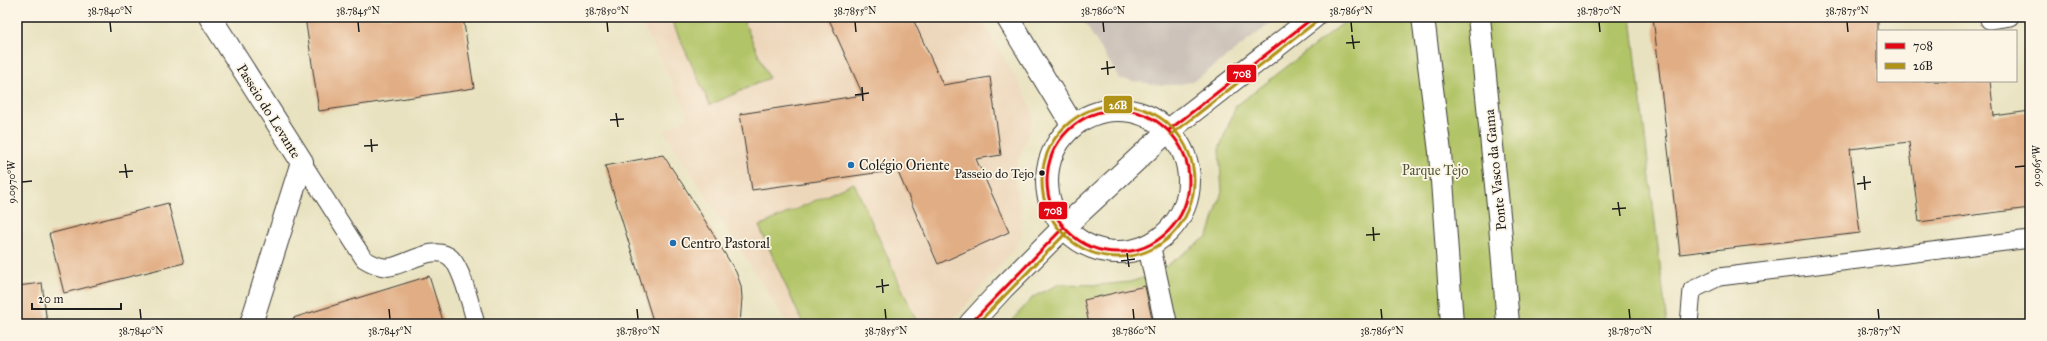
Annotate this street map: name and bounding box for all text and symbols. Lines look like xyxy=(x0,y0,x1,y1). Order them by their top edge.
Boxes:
text: 38.7840°N xyxy=(88,5,133,17)
text: 38.7845°N xyxy=(336,5,380,17)
text: 38.7850°N xyxy=(585,5,630,17)
text: 38.7855°N xyxy=(834,5,877,17)
text: 38.7860°N xyxy=(1081,5,1126,17)
text: 38.7865°N xyxy=(1329,5,1373,17)
text: 38.7870°N xyxy=(1577,5,1622,17)
text: 38.7875°N xyxy=(1825,5,1869,17)
legend xyxy=(1877,30,2017,82)
text: 708 xyxy=(1913,39,1933,53)
text: 26B xyxy=(1913,59,1933,73)
street label: Passeio do Levante xyxy=(233,61,304,162)
line badge: 708 xyxy=(1226,64,1257,83)
text: 708 xyxy=(1233,67,1251,80)
line badge: 26B xyxy=(1103,95,1133,114)
text: 26B xyxy=(1109,99,1127,112)
street label: Ponte Vasco da Gama xyxy=(1481,108,1510,231)
text: 9.0965°W xyxy=(2031,145,2043,187)
place label: Colégio Oriente xyxy=(859,157,950,174)
text: 9.0970°W xyxy=(6,160,18,203)
marker: Colégio Oriente xyxy=(846,160,856,170)
park label: Parque Tejo xyxy=(1402,162,1468,180)
place label: Passeio do Tejo xyxy=(954,166,1034,182)
marker: Passeio do Tejo xyxy=(1037,168,1047,178)
line badge: 708 xyxy=(1038,201,1068,220)
text: 708 xyxy=(1044,204,1062,217)
place label: Centro Pastoral xyxy=(681,235,770,252)
marker: Centro Pastoral xyxy=(668,238,678,248)
scale bar xyxy=(32,285,121,311)
text: 20 m xyxy=(38,292,64,306)
text: 38.7840°N xyxy=(119,325,164,337)
text: 38.7845°N xyxy=(368,325,412,337)
text: 38.7850°N xyxy=(616,325,661,337)
text: 38.7855°N xyxy=(865,325,908,337)
text: 38.7860°N xyxy=(1112,325,1157,337)
text: 38.7865°N xyxy=(1360,325,1404,337)
text: 38.7870°N xyxy=(1608,325,1653,337)
text: 38.7875°N xyxy=(1857,325,1901,337)

